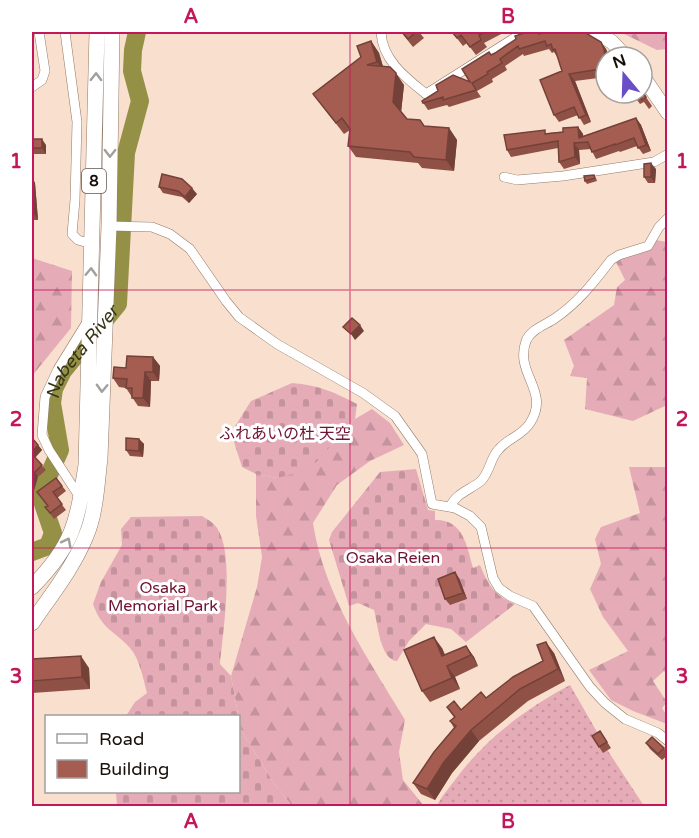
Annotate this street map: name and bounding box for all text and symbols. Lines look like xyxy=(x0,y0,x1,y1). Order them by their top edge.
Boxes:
text: A xyxy=(184,5,199,29)
text: B xyxy=(501,5,515,29)
north arrow xyxy=(594,45,654,105)
text: N xyxy=(610,50,629,73)
one-way arrow xyxy=(90,72,102,81)
one-way arrow xyxy=(104,148,116,157)
text: 1 xyxy=(10,150,22,174)
text: 1 xyxy=(676,150,688,174)
road number: 8 xyxy=(82,169,106,193)
one-way arrow xyxy=(85,267,98,276)
water label: Nabeta River xyxy=(42,299,125,401)
one-way arrow xyxy=(96,384,108,393)
text: 2 xyxy=(10,408,22,432)
text: 2 xyxy=(676,408,688,432)
park label: ふれあいの杜 天空 xyxy=(219,424,351,444)
one-way arrow xyxy=(60,537,72,548)
park label: Osaka Reien xyxy=(346,548,440,568)
park label: Osaka Memorial Park xyxy=(108,578,218,616)
text: 3 xyxy=(10,665,22,689)
text: 3 xyxy=(676,665,688,689)
legend xyxy=(45,715,240,793)
text: Road xyxy=(99,728,144,750)
text: Building xyxy=(99,758,169,780)
text: A xyxy=(184,810,199,834)
text: B xyxy=(501,810,515,834)

